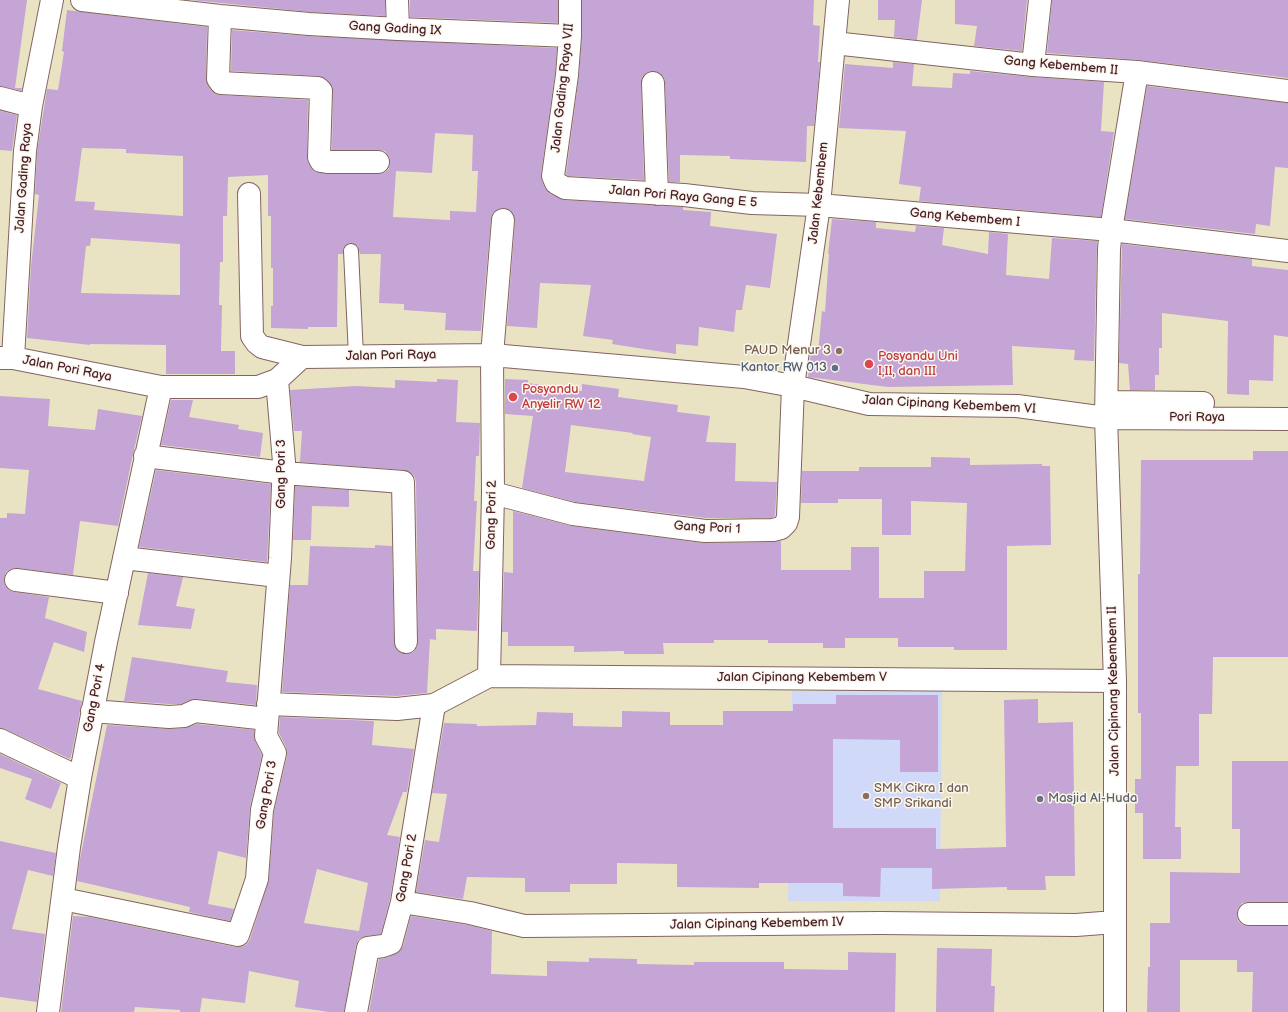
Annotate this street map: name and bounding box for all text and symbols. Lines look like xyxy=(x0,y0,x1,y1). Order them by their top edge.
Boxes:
street label: Gang Gading IX xyxy=(348,19,442,39)
street label: Jalan Gading Raya VII xyxy=(548,23,578,153)
street label: Gang Kebembem II xyxy=(1003,53,1119,79)
street label: Jalan Gading Raya xyxy=(12,122,36,234)
street label: Jalan Kebembem xyxy=(806,141,832,245)
street label: Jalan Pori Raya Gang E 5 xyxy=(608,183,758,211)
street label: Gang Kebembem I xyxy=(909,205,1021,231)
place label: PAUD Menur 3 xyxy=(744,343,831,359)
marker: PAUD Menur 3 xyxy=(834,346,844,356)
street label: Jalan Pori Raya xyxy=(346,347,436,365)
place label: Posyandu Uni I,II, dan III xyxy=(878,349,958,380)
street label: Jalan Pori Raya xyxy=(21,353,113,385)
marker: Posyandu Uni I,II, dan III xyxy=(863,358,875,370)
place label: Kantor RW 013 xyxy=(740,360,827,376)
marker: Kantor RW 013 xyxy=(830,363,840,373)
place label: Posyandu Anyelir RW 12 xyxy=(522,382,601,413)
marker: Posyandu Anyelir RW 12 xyxy=(507,391,519,403)
street label: Jalan Cipinang Kebembem VI xyxy=(862,393,1036,417)
street label: Pori Raya xyxy=(1169,410,1225,426)
street label: Gang Pori 3 xyxy=(274,439,290,509)
street label: Gang Pori 2 xyxy=(484,480,500,550)
street label: Gang Pori 1 xyxy=(673,518,741,538)
street label: Jalan Cipinang Kebembem II xyxy=(1105,606,1123,776)
street label: Gang Pori 4 xyxy=(81,662,109,734)
street label: Jalan Cipinang Kebembem V xyxy=(717,670,887,686)
street label: Gang Pori 3 xyxy=(253,759,281,831)
place label: SMK Cikra I dan SMP Srikandi xyxy=(874,781,969,812)
marker: SMK Cikra I dan SMP Srikandi xyxy=(861,791,871,801)
place label: Masjid Al-Huda xyxy=(1048,791,1137,807)
marker: Masjid Al-Huda xyxy=(1035,794,1045,804)
street label: Gang Pori 2 xyxy=(393,832,421,904)
street label: Jalan Cipinang Kebembem IV xyxy=(670,915,844,933)

